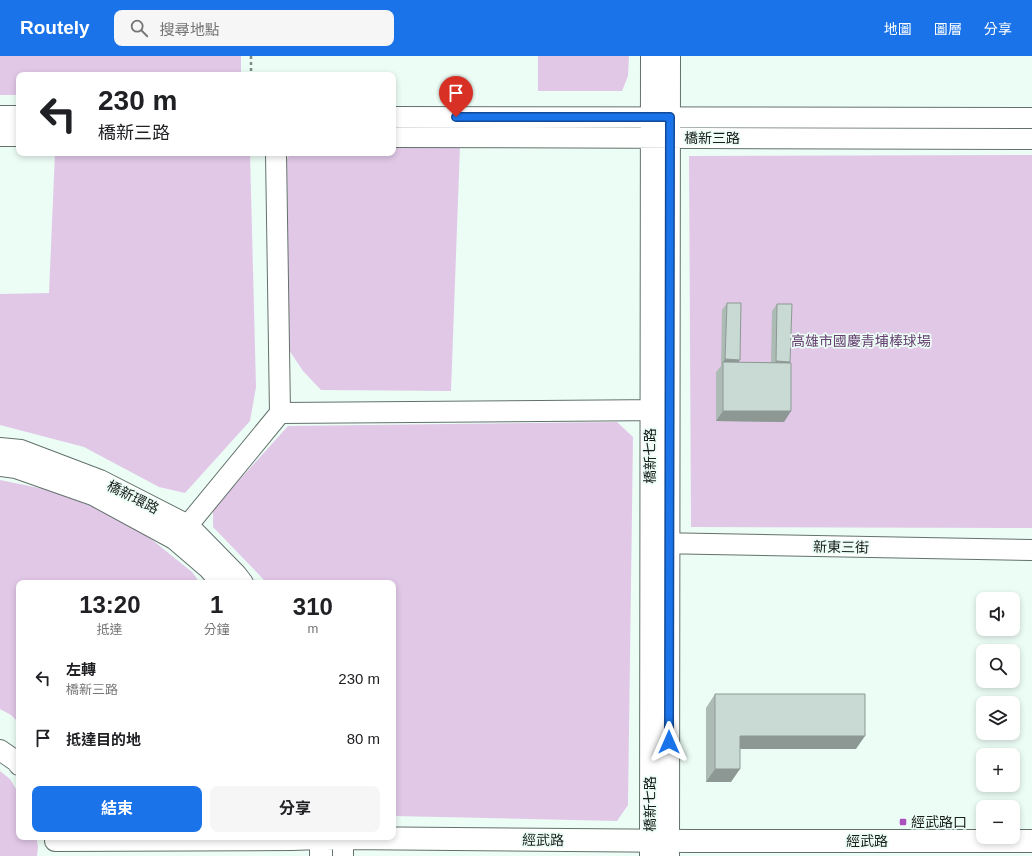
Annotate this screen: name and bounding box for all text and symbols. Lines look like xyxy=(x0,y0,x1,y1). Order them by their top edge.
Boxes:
search box xyxy=(114,10,394,46)
text: Routely xyxy=(20,17,90,38)
icon: search xyxy=(128,17,150,39)
text: 搜尋地點 xyxy=(160,21,220,38)
text: 地圖 xyxy=(884,21,912,37)
text: 圖層 xyxy=(934,21,962,37)
text: 分享 xyxy=(984,21,1012,37)
pin xyxy=(439,76,473,117)
icon: arrive xyxy=(445,82,467,104)
text: 230 m xyxy=(98,85,177,116)
icon: left xyxy=(32,88,84,140)
text: 橋新三路 xyxy=(98,123,170,143)
street label: 橋新三路 xyxy=(684,130,740,146)
park label: 高雄市國慶青埔棒球場 xyxy=(791,333,931,349)
street label: 橋新七路 xyxy=(642,428,658,484)
street label: 橋新環路 xyxy=(104,477,162,517)
street label: 新東三街 xyxy=(813,539,869,555)
text: 13:20 xyxy=(79,591,141,618)
text: 1 xyxy=(210,591,223,618)
map controls xyxy=(976,592,1020,844)
button: sound xyxy=(976,592,1020,636)
text: 310 xyxy=(293,593,333,620)
text: m xyxy=(307,621,318,636)
text: 抵達 xyxy=(97,622,123,637)
text: 分鐘 xyxy=(204,622,230,637)
button: search xyxy=(976,644,1020,688)
text: 左轉 xyxy=(66,661,96,678)
icon: left xyxy=(32,667,54,689)
text: 230 m xyxy=(338,670,380,687)
text: 橋新三路 xyxy=(66,682,118,697)
button: layers xyxy=(976,696,1020,740)
position arrow xyxy=(648,721,690,763)
icon: arrive xyxy=(32,727,54,749)
text: 80 m xyxy=(347,730,380,747)
text: 抵達目的地 xyxy=(66,731,141,748)
button: + xyxy=(976,748,1020,792)
street label: 橋新七路 xyxy=(642,776,658,832)
button: 結束 xyxy=(32,786,202,832)
button: 分享 xyxy=(210,786,380,832)
button: − xyxy=(976,800,1020,844)
place label: 經武路口 xyxy=(911,814,967,830)
marker: 經武路口 xyxy=(898,817,908,827)
street label: 經武路 xyxy=(522,832,564,848)
street label: 經武路 xyxy=(846,833,888,849)

